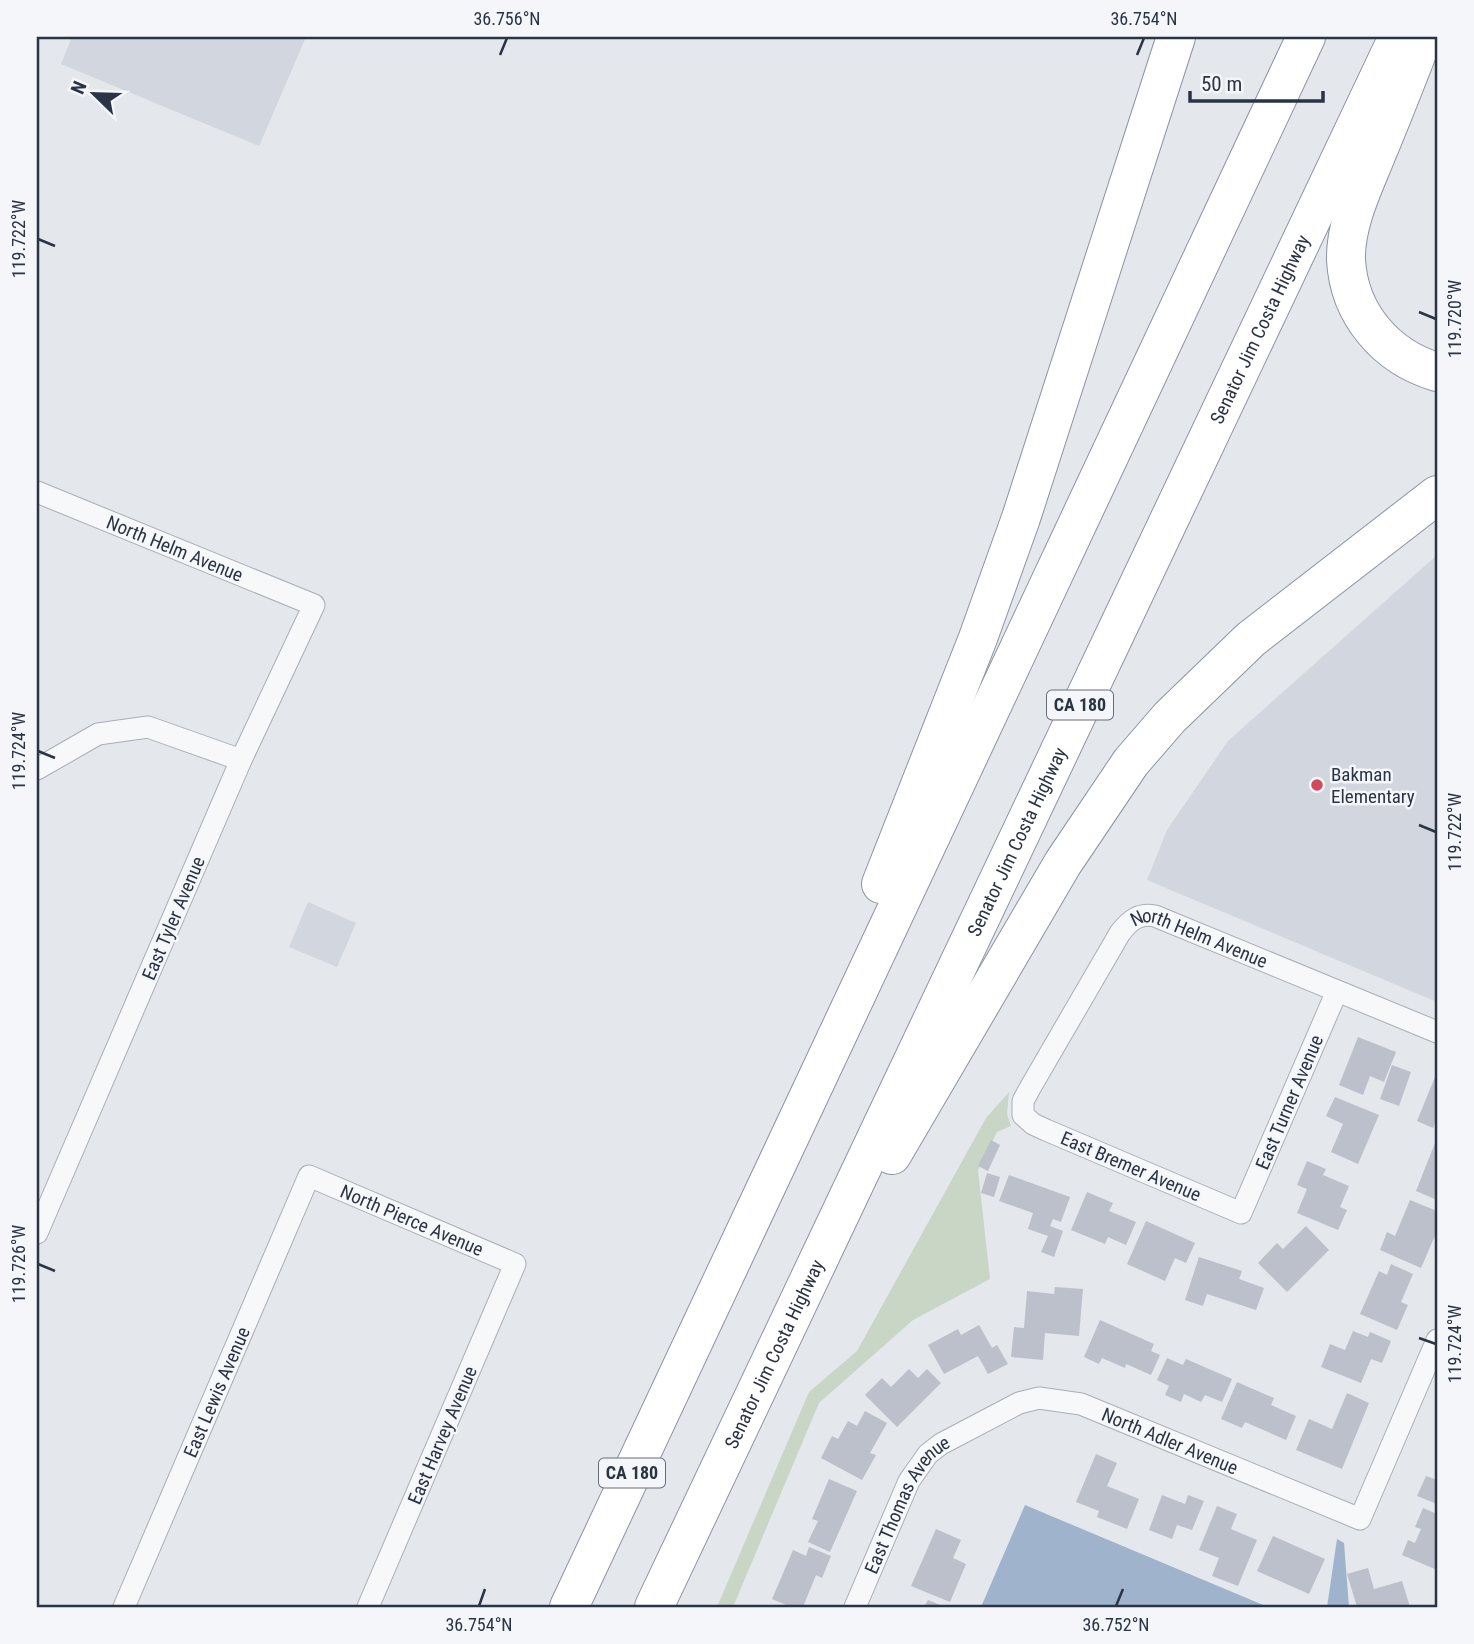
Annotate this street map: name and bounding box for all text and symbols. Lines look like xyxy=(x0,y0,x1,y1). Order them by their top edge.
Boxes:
text: 36.756°N xyxy=(473,8,541,29)
text: 36.754°N xyxy=(1110,8,1178,29)
north arrow xyxy=(60,60,130,130)
scale bar xyxy=(1190,60,1324,104)
text: 50 m xyxy=(1201,72,1242,96)
text: N xyxy=(66,78,92,97)
text: 119.722°W xyxy=(8,199,29,278)
street label: Senator Jim Costa Highway xyxy=(1205,231,1315,428)
text: 119.720°W xyxy=(1444,279,1465,358)
street label: North Helm Avenue xyxy=(103,511,246,587)
road number: CA 180 xyxy=(1047,690,1113,720)
text: 119.724°W xyxy=(8,711,29,790)
street label: Senator Jim Costa Highway xyxy=(963,743,1072,940)
place label: Bakman Elementary xyxy=(1331,763,1415,808)
marker: Bakman Elementary xyxy=(1309,777,1325,793)
text: 119.722°W xyxy=(1444,792,1465,871)
street label: East Tyler Avenue xyxy=(137,853,210,983)
street label: North Helm Avenue xyxy=(1127,904,1271,973)
street label: East Turner Avenue xyxy=(1251,1031,1328,1173)
street label: East Bremer Avenue xyxy=(1057,1127,1204,1206)
street label: North Pierce Avenue xyxy=(337,1180,487,1261)
text: 119.726°W xyxy=(8,1224,29,1303)
street label: Senator Jim Costa Highway xyxy=(720,1256,829,1452)
text: 119.724°W xyxy=(1444,1304,1465,1383)
street label: East Lewis Avenue xyxy=(179,1323,255,1461)
street label: East Harvey Avenue xyxy=(403,1363,482,1508)
street label: North Adler Avenue xyxy=(1098,1403,1242,1480)
street label: East Thomas Avenue xyxy=(860,1431,954,1577)
road number: CA 180 xyxy=(599,1458,665,1488)
text: 36.754°N xyxy=(445,1614,513,1635)
text: 36.752°N xyxy=(1082,1614,1150,1635)

